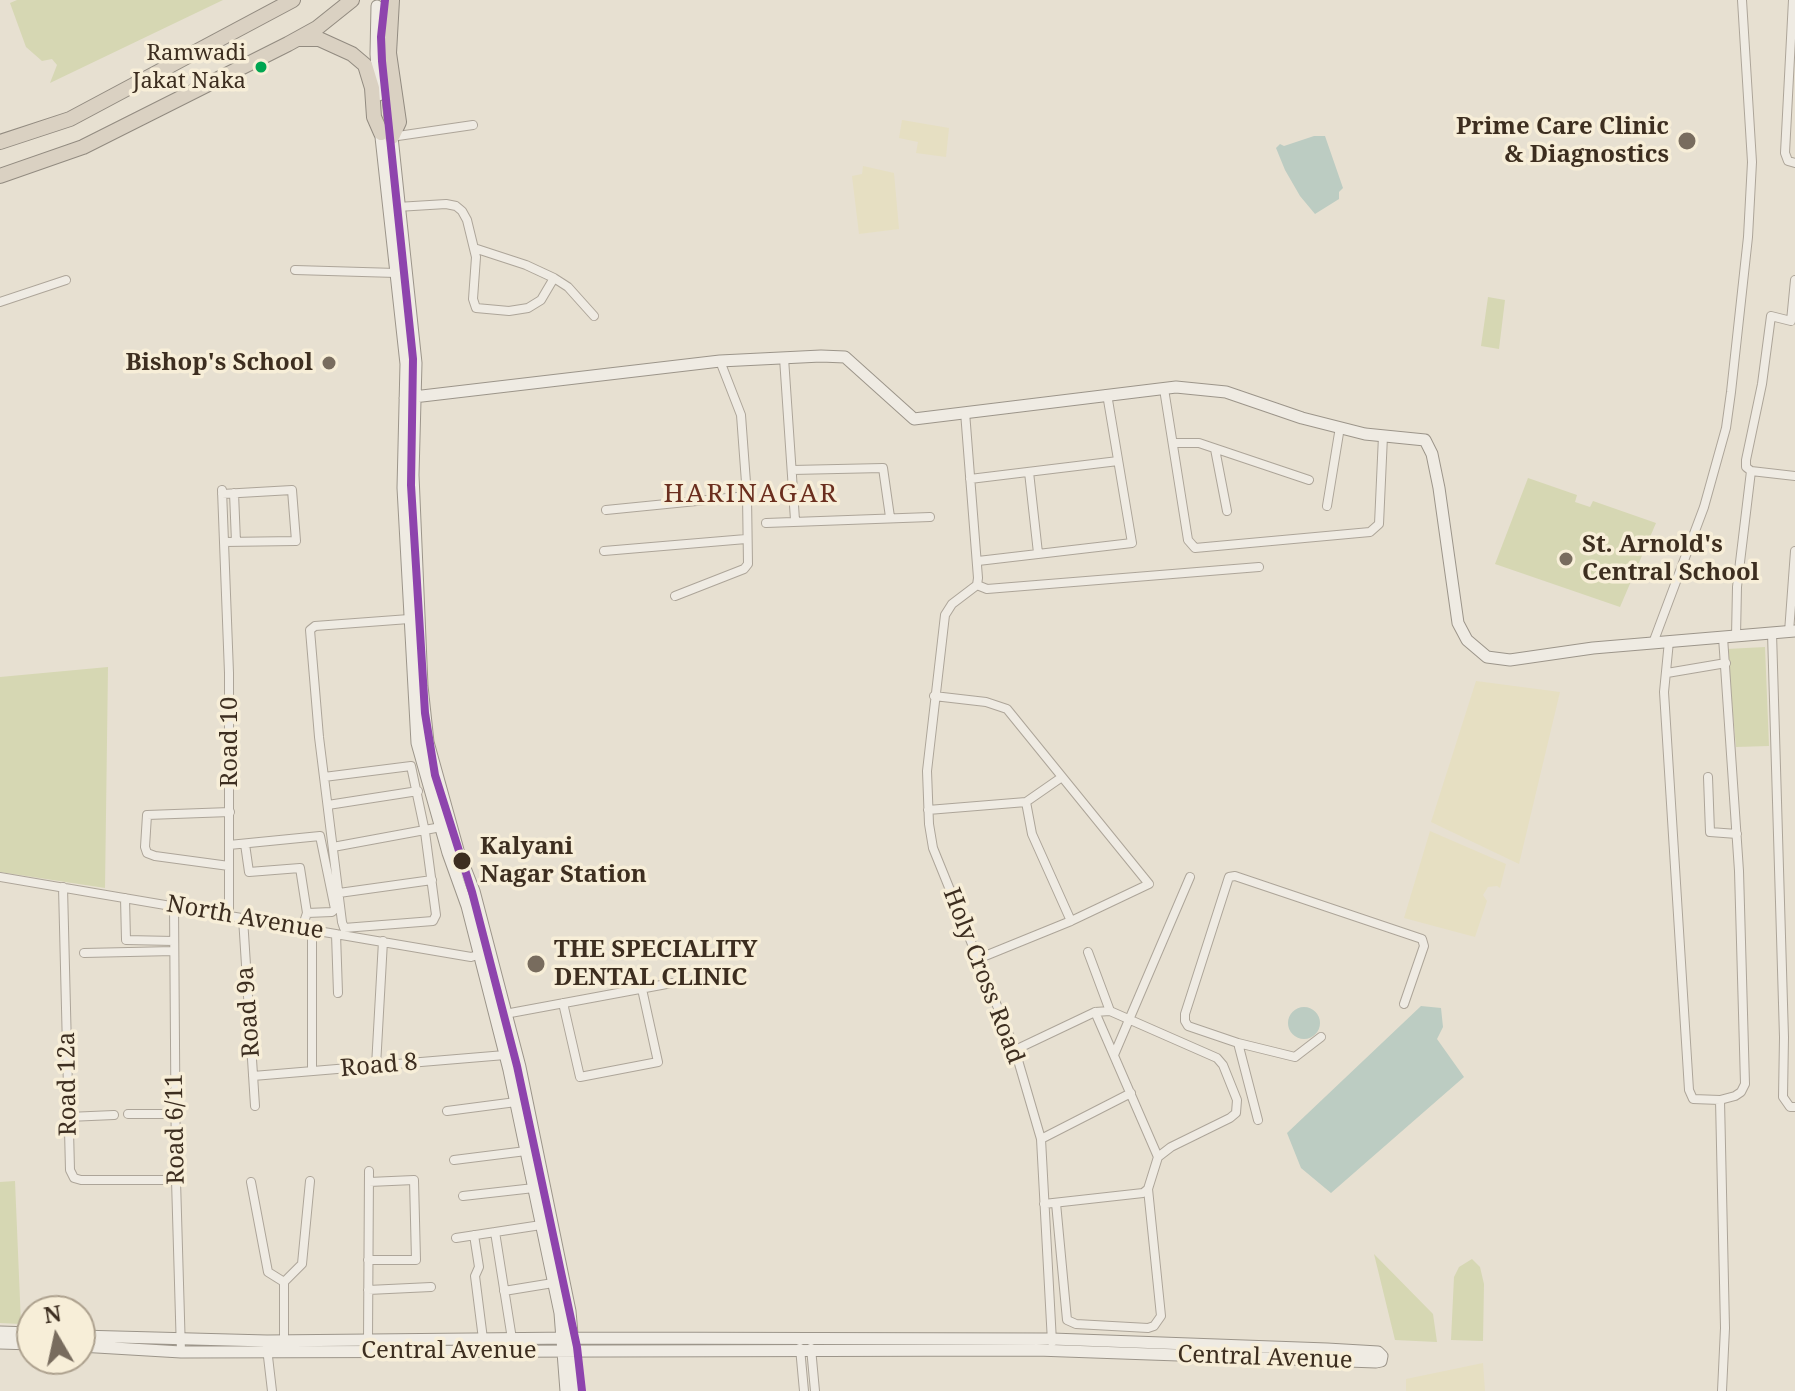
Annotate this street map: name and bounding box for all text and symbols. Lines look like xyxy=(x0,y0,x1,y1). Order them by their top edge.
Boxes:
place label: Ramwadi Jakat Naka xyxy=(133,41,246,92)
marker: Ramwadi Jakat Naka xyxy=(253,59,269,75)
place label: Prime Care Clinic & Diagnostics xyxy=(1456,113,1669,169)
marker: Prime Care Clinic & Diagnostics xyxy=(1676,130,1698,152)
place label: Bishop's School xyxy=(125,349,313,377)
marker: Bishop's School xyxy=(320,354,338,372)
district label: HARINAGAR xyxy=(663,479,839,511)
place label: St. Arnold's Central School xyxy=(1582,531,1759,587)
marker: St. Arnold's Central School xyxy=(1557,550,1575,568)
street label: Road 10 xyxy=(216,697,244,787)
place label: Kalyani Nagar Station xyxy=(480,833,647,889)
marker: Kalyani Nagar Station xyxy=(451,850,473,872)
street label: Holy Cross Road xyxy=(936,884,1030,1068)
street label: North Avenue xyxy=(164,890,326,946)
place label: THE SPECIALITY DENTAL CLINIC xyxy=(554,936,757,992)
marker: THE SPECIALITY DENTAL CLINIC xyxy=(525,953,547,975)
street label: Road 9a xyxy=(231,966,267,1058)
street label: Road 12a xyxy=(53,1032,83,1136)
street label: Road 8 xyxy=(339,1048,419,1084)
street label: Road 6/11 xyxy=(161,1073,191,1185)
north arrow xyxy=(16,1295,96,1375)
text: N xyxy=(42,1297,63,1329)
street label: Central Avenue xyxy=(361,1337,537,1365)
street label: Central Avenue xyxy=(1177,1341,1353,1375)

